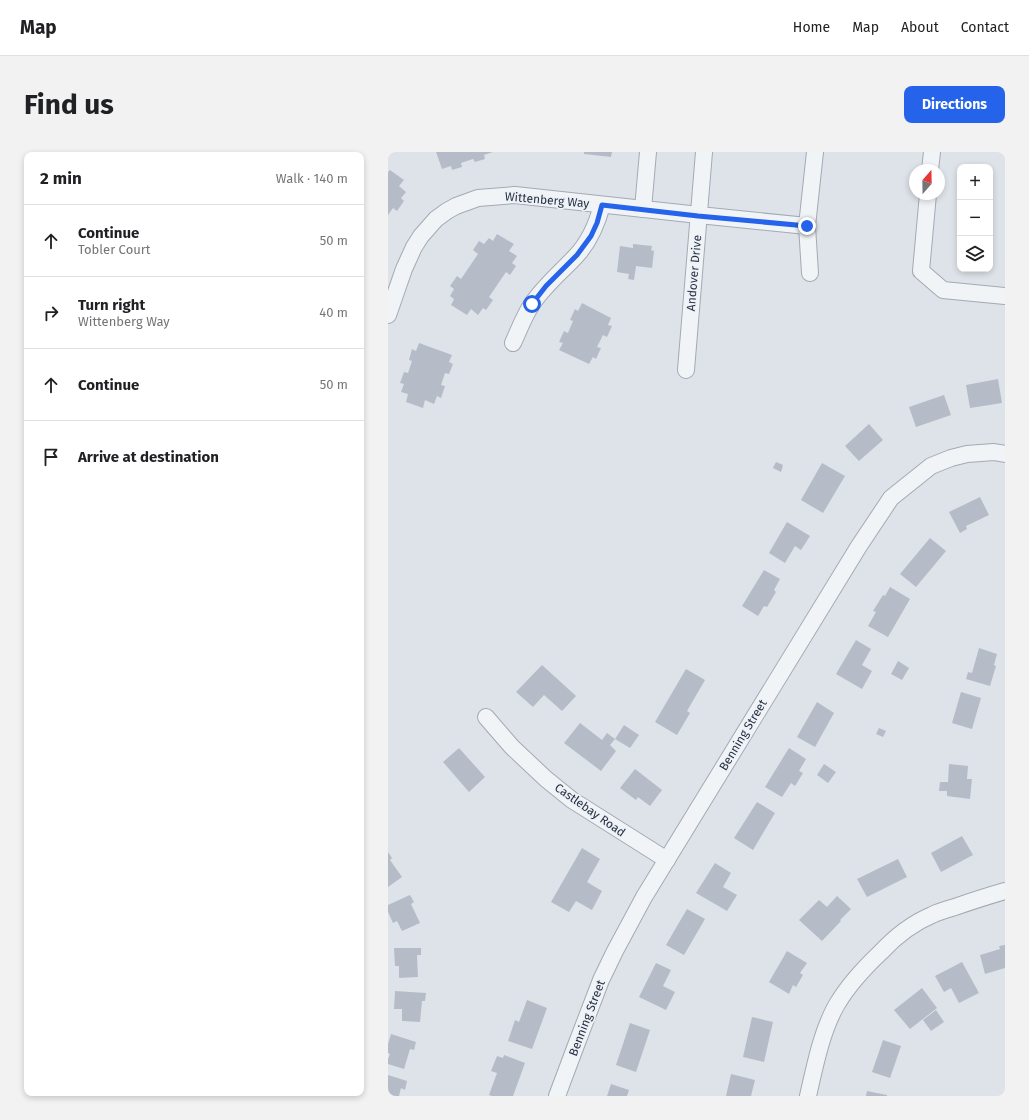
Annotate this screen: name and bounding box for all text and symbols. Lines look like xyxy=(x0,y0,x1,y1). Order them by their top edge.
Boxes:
text: Map xyxy=(20,16,57,39)
text: Home xyxy=(793,19,830,36)
text: Map xyxy=(852,19,879,36)
text: About xyxy=(901,19,939,36)
text: Contact xyxy=(961,19,1009,36)
button: Directions xyxy=(904,86,1005,123)
text: Find us xyxy=(24,88,114,121)
north arrow xyxy=(909,164,945,200)
map controls xyxy=(957,164,993,272)
button: + xyxy=(957,164,993,200)
text: 2 min xyxy=(40,168,82,189)
text: Walk · 140 m xyxy=(276,171,348,186)
street label: Wittenberg Way xyxy=(504,189,590,211)
button: − xyxy=(957,200,993,236)
route end xyxy=(798,217,816,235)
text: Continue xyxy=(78,224,139,242)
icon: ahead xyxy=(40,230,62,252)
text: 50 m xyxy=(320,233,348,248)
street label: Andover Drive xyxy=(684,234,704,312)
button: layers xyxy=(957,236,993,272)
text: Tobler Court xyxy=(78,242,151,257)
route start xyxy=(523,295,541,313)
text: Turn right xyxy=(78,296,145,314)
icon: right xyxy=(40,302,62,324)
text: 40 m xyxy=(319,305,348,320)
text: Wittenberg Way xyxy=(78,314,170,329)
icon: ahead xyxy=(40,374,62,396)
text: Continue xyxy=(78,376,139,394)
text: 50 m xyxy=(320,377,348,392)
icon: arrive xyxy=(40,446,62,468)
text: Arrive at destination xyxy=(78,448,219,466)
street label: Benning Street xyxy=(716,696,770,773)
street label: Castlebay Road xyxy=(552,780,628,840)
street label: Benning Street xyxy=(566,977,608,1058)

